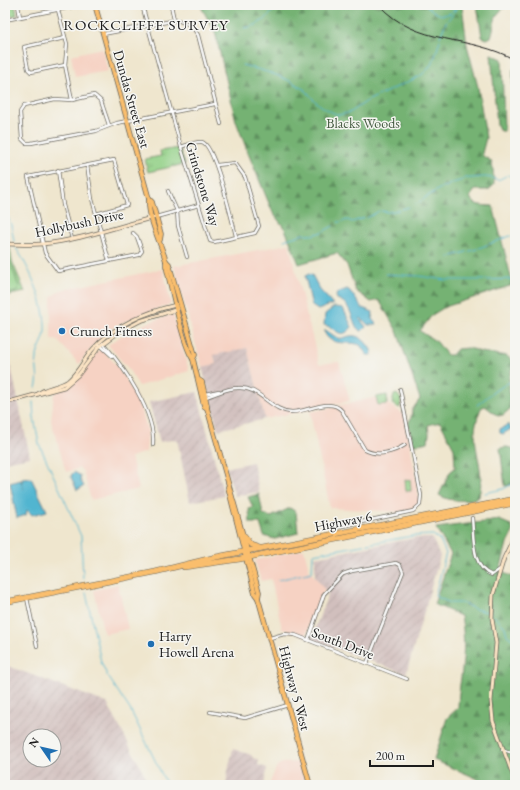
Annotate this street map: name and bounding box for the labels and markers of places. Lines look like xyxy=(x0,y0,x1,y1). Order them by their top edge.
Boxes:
place label: Crunch Fitness xyxy=(70,322,152,340)
marker: Crunch Fitness xyxy=(57,326,67,336)
place label: Harry Howell Arena xyxy=(159,627,234,661)
marker: Harry Howell Arena xyxy=(146,639,156,649)

